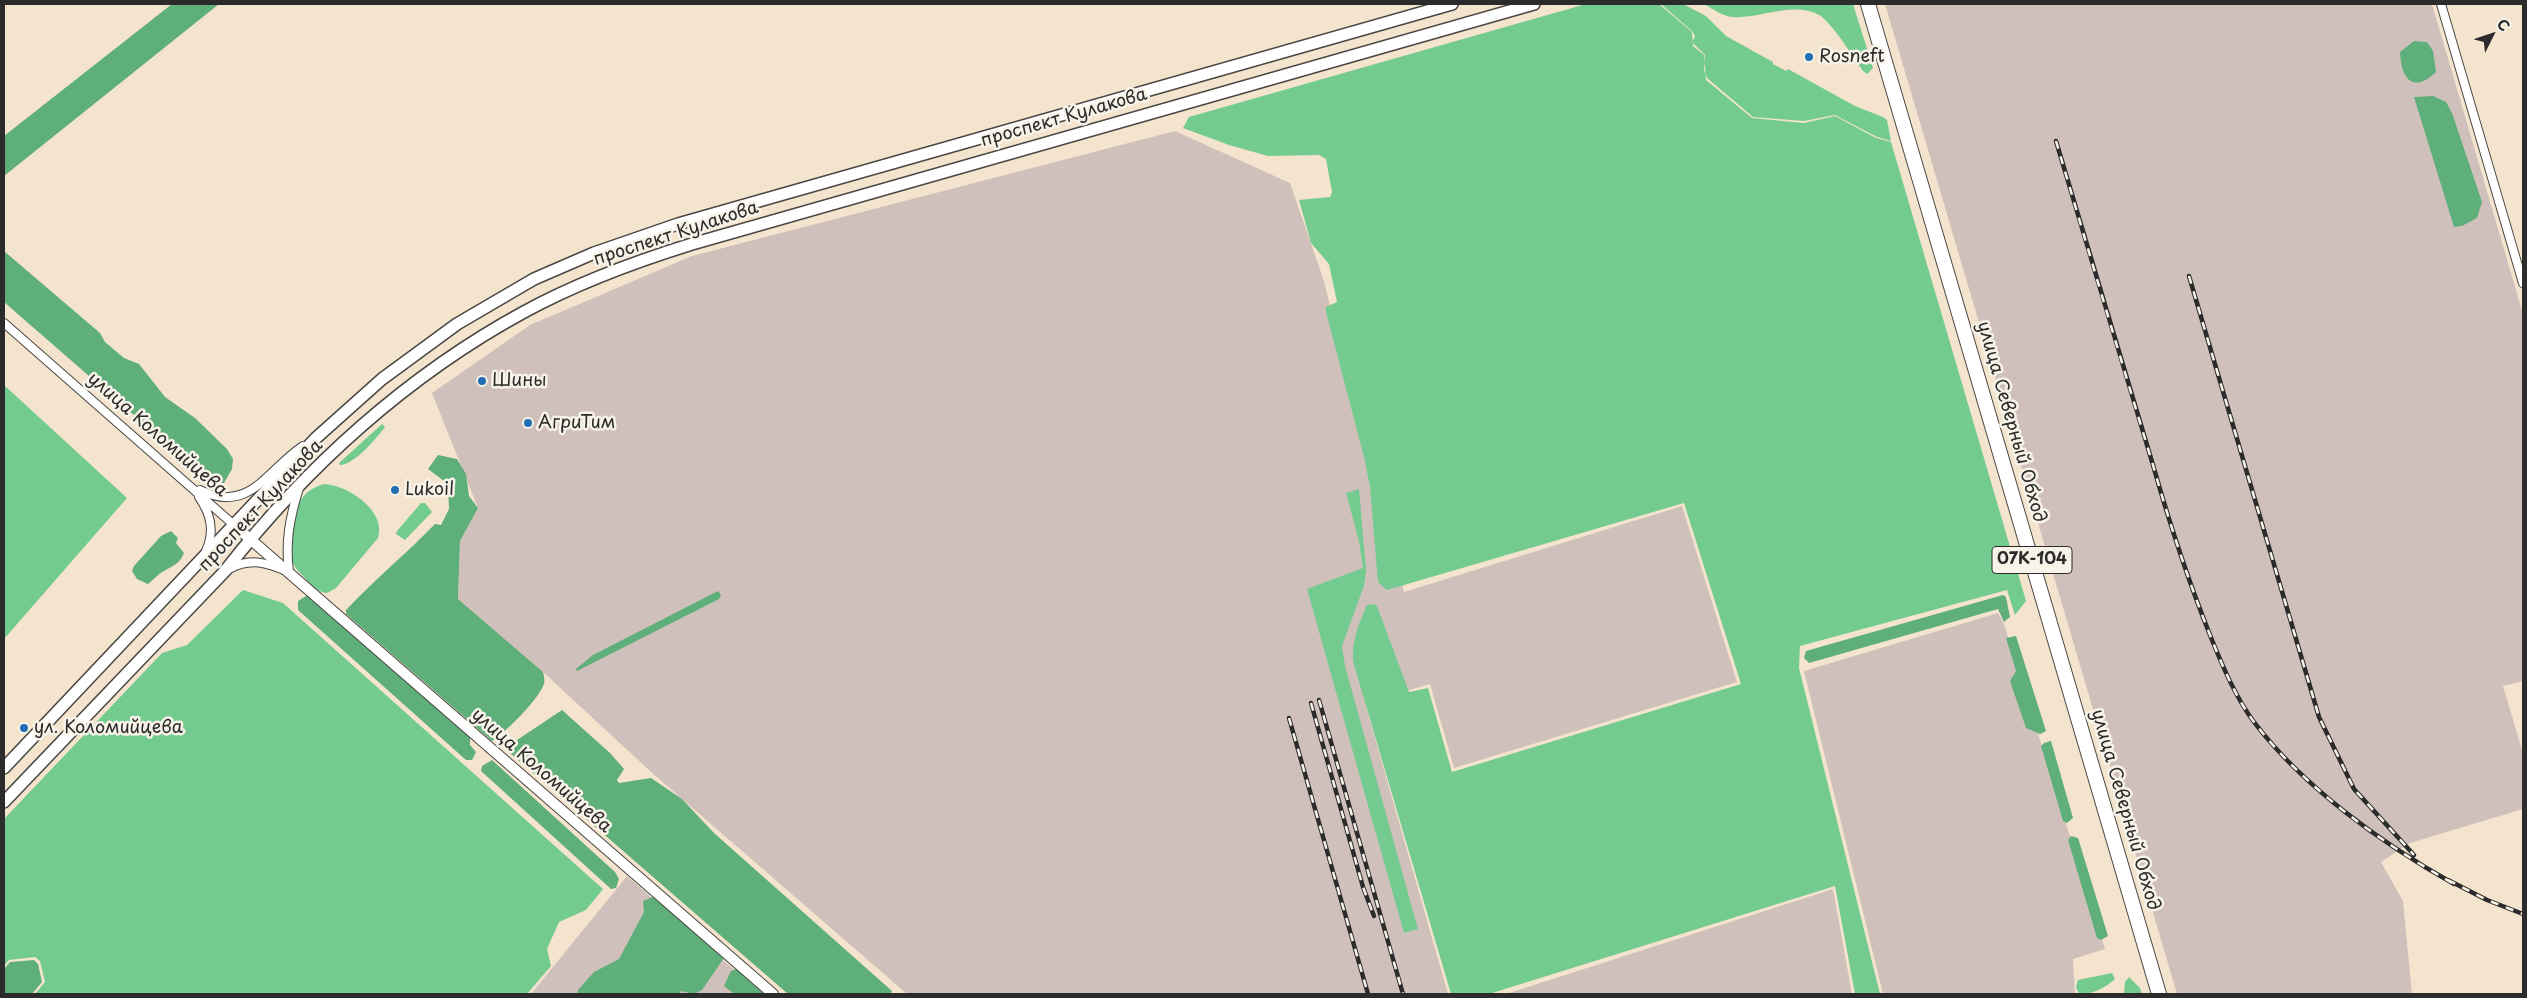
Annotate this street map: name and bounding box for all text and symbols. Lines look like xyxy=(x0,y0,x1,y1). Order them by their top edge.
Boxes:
north arrow xyxy=(2467,10,2517,60)
text: С xyxy=(2492,14,2515,36)
place label: Rosneft xyxy=(1819,46,1885,68)
marker: Rosneft xyxy=(1803,51,1815,63)
street label: проспект Кулакова xyxy=(978,84,1150,152)
street label: проспект Кулакова xyxy=(591,197,761,271)
street label: улица Северный Обход xyxy=(1972,319,2050,525)
street label: улица Коломийцева xyxy=(83,368,231,502)
place label: Шины xyxy=(492,370,547,392)
marker: Шины xyxy=(476,375,488,387)
place label: АгриТим xyxy=(538,412,615,434)
marker: АгриТим xyxy=(522,417,534,429)
street label: проспект Кулакова xyxy=(194,436,328,576)
place label: Lukoil xyxy=(405,479,454,501)
marker: Lukoil xyxy=(389,484,401,496)
road number: 07К-104 xyxy=(1992,546,2072,574)
street label: улица Коломийцева xyxy=(467,704,615,838)
street label: улица Северный Обход xyxy=(2086,707,2164,913)
place label: ул. Коломийцева xyxy=(34,717,183,739)
marker: ул. Коломийцева xyxy=(18,722,30,734)

